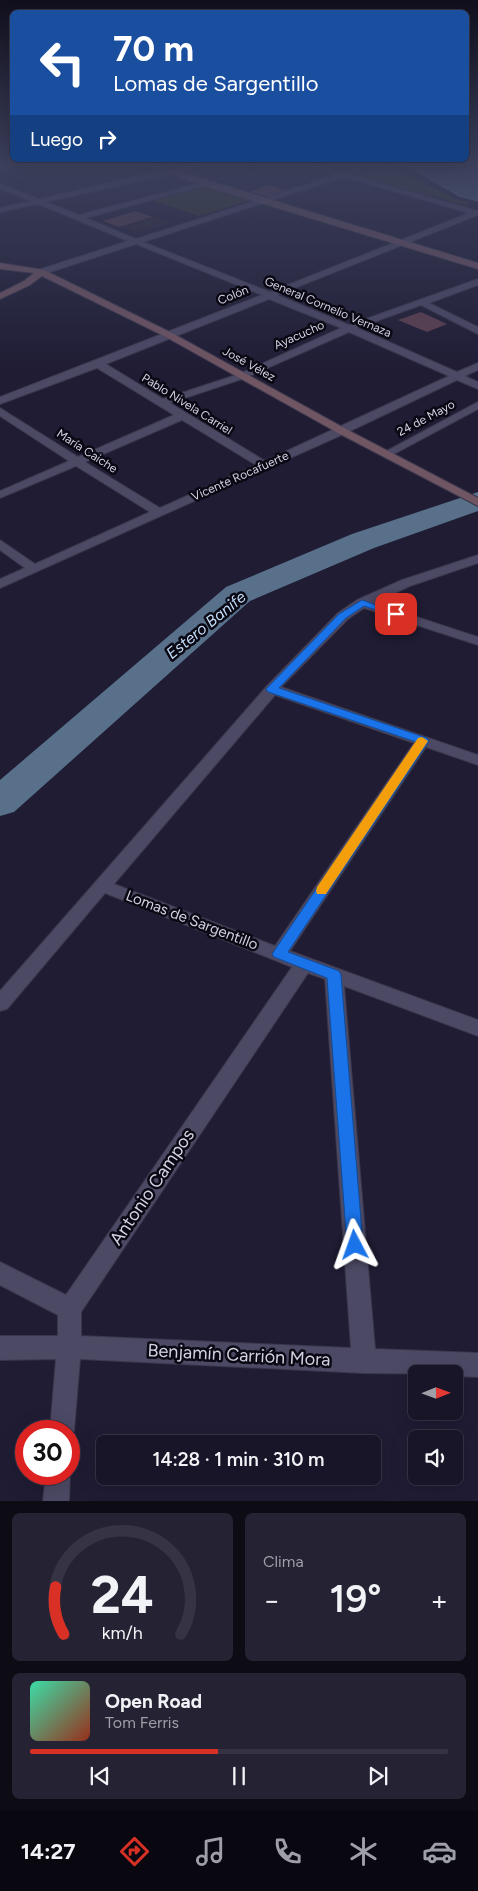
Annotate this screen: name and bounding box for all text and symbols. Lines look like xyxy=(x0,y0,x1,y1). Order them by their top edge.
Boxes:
text: 70 m xyxy=(113,28,194,70)
icon: left xyxy=(30,30,95,95)
text: Lomas de Sargentillo xyxy=(113,70,318,97)
icon: right xyxy=(93,125,121,153)
text: Luego xyxy=(30,128,83,151)
street label: General Cornelio Vernaza xyxy=(263,274,393,340)
street label: Colón xyxy=(216,282,251,307)
street label: Ayacucho xyxy=(272,318,326,352)
street label: José Vélez xyxy=(220,344,278,384)
street label: Pablo Nivela Carriel xyxy=(139,371,235,437)
street label: 24 de Mayo xyxy=(395,397,457,439)
street label: María Caiche xyxy=(54,426,120,476)
street label: Vicente Rocafuerte xyxy=(189,448,291,504)
water label: Estero Banife xyxy=(162,587,250,663)
pin xyxy=(375,593,417,635)
icon: arrive xyxy=(382,600,410,628)
street label: Lomas de Sargentillo xyxy=(123,887,261,954)
street label: Antonio Campos xyxy=(105,1125,199,1249)
position arrow xyxy=(328,1218,380,1270)
street label: Benjamín Carrión Mora xyxy=(147,1339,331,1371)
north arrow xyxy=(408,1365,462,1420)
map controls xyxy=(408,1365,463,1485)
speed limit sign: 30 xyxy=(15,1420,80,1485)
button: sound xyxy=(408,1430,463,1485)
text: 14:28 · 1 min · 310 m xyxy=(153,1448,324,1471)
text: Clima xyxy=(263,1552,304,1571)
text: 24 xyxy=(91,1564,154,1626)
text: 19° xyxy=(330,1576,381,1622)
text: − xyxy=(263,1583,280,1617)
text: + xyxy=(431,1583,448,1617)
text: km/h xyxy=(102,1622,143,1643)
text: Open Road xyxy=(105,1690,202,1713)
text: Tom Ferris xyxy=(105,1713,179,1732)
icon: previous xyxy=(86,1762,114,1790)
icon: pause xyxy=(225,1762,253,1790)
icon: next xyxy=(364,1762,392,1790)
icon: directions xyxy=(117,1834,152,1869)
icon: music xyxy=(193,1834,228,1869)
icon: phone xyxy=(270,1834,305,1869)
icon: climate xyxy=(346,1834,381,1869)
icon: car xyxy=(422,1834,457,1869)
text: 14:27 xyxy=(21,1838,75,1865)

